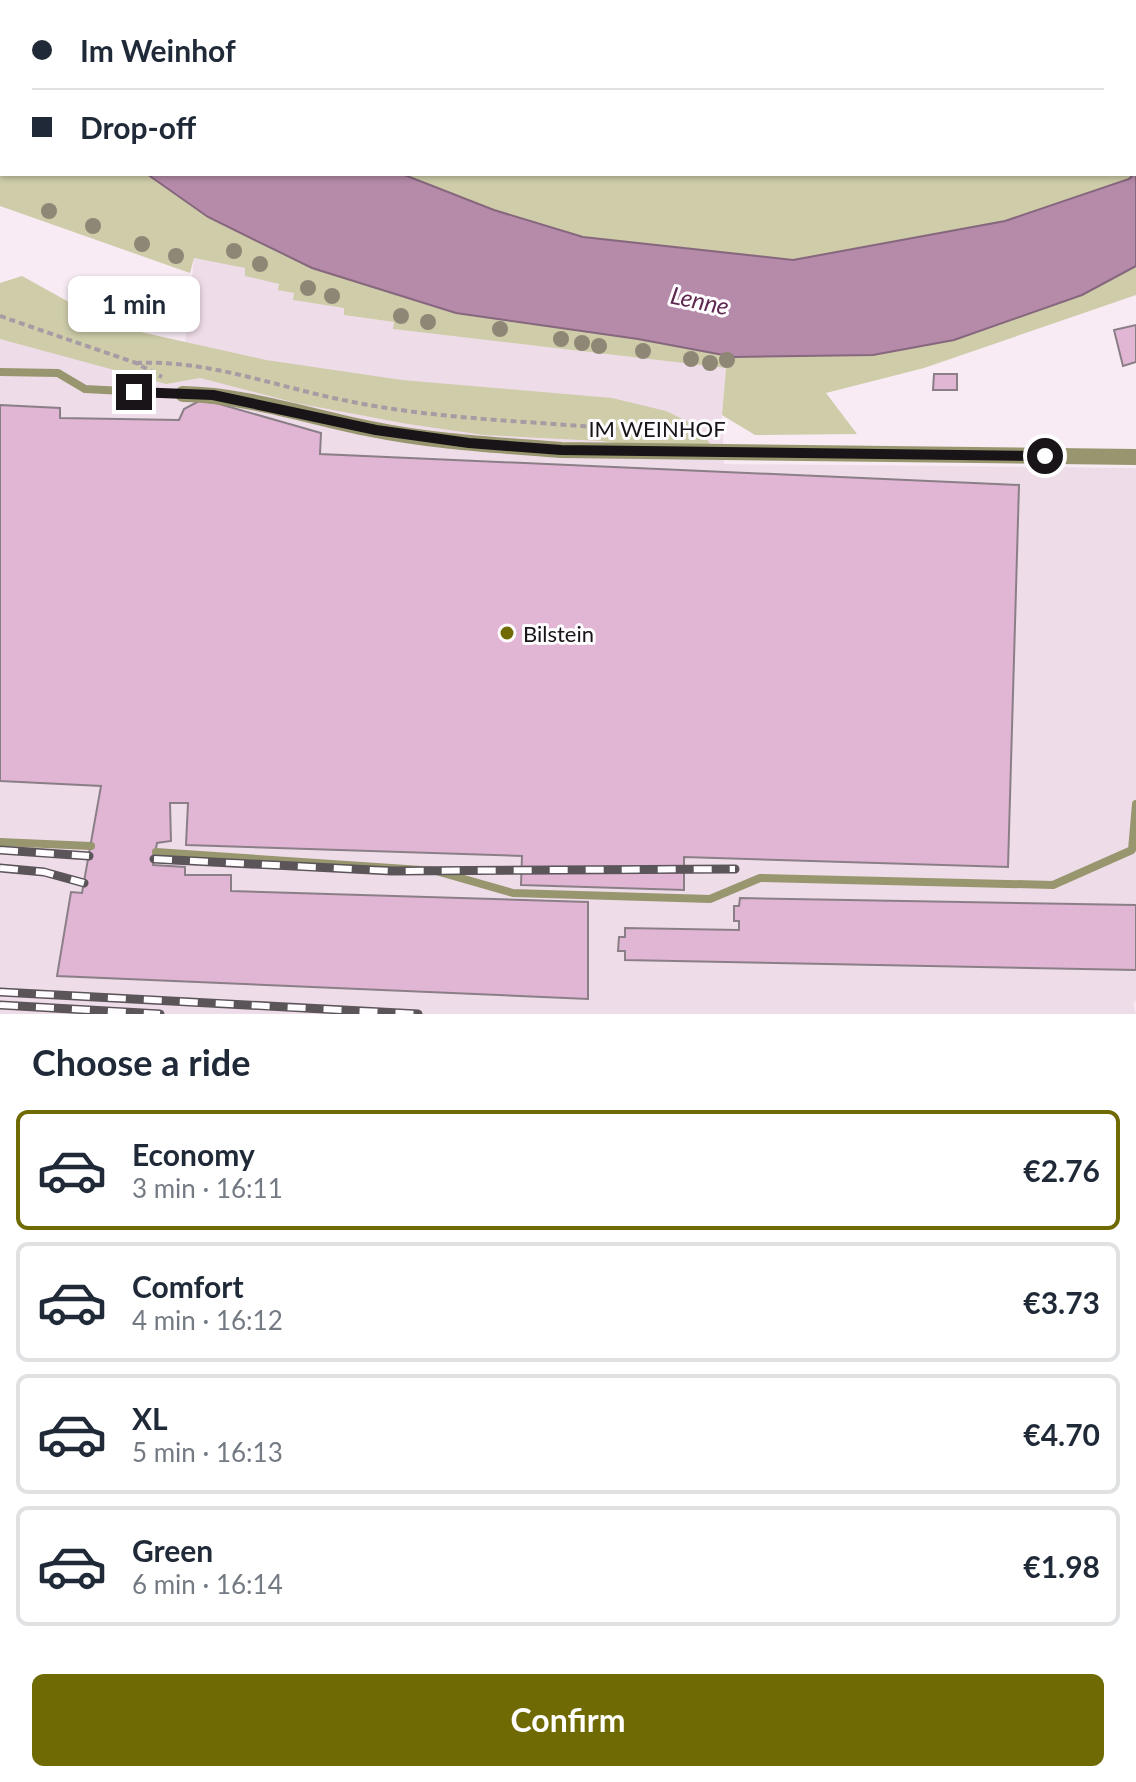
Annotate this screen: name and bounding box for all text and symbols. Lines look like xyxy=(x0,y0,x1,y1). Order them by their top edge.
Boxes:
text: Im Weinhof xyxy=(80,32,236,68)
text: Drop-off xyxy=(80,109,196,145)
callout: 1 min xyxy=(68,276,200,332)
water label: Lenne xyxy=(668,280,732,320)
text: 1 min xyxy=(102,288,166,320)
route end xyxy=(116,374,152,410)
street label: IM WEINHOF xyxy=(588,415,726,442)
route start xyxy=(1027,438,1063,474)
place label: Bilstein xyxy=(523,620,594,647)
marker: Bilstein xyxy=(498,624,516,642)
text: Choose a ride xyxy=(32,1040,251,1084)
icon: car xyxy=(36,1134,108,1206)
text: Economy xyxy=(132,1136,255,1172)
text: €2.76 xyxy=(1023,1152,1100,1188)
text: 3 min · 16:11 xyxy=(132,1172,283,1204)
icon: car xyxy=(36,1266,108,1338)
text: Comfort xyxy=(132,1268,244,1304)
text: €3.73 xyxy=(1023,1284,1100,1320)
text: 4 min · 16:12 xyxy=(132,1304,283,1336)
icon: car xyxy=(36,1398,108,1470)
text: XL xyxy=(132,1400,168,1436)
text: €4.70 xyxy=(1023,1416,1100,1452)
text: 5 min · 16:13 xyxy=(132,1436,283,1468)
icon: car xyxy=(36,1530,108,1602)
text: Green xyxy=(132,1532,213,1568)
text: €1.98 xyxy=(1023,1548,1100,1584)
text: 6 min · 16:14 xyxy=(132,1568,283,1600)
button: Confirm xyxy=(32,1674,1104,1766)

